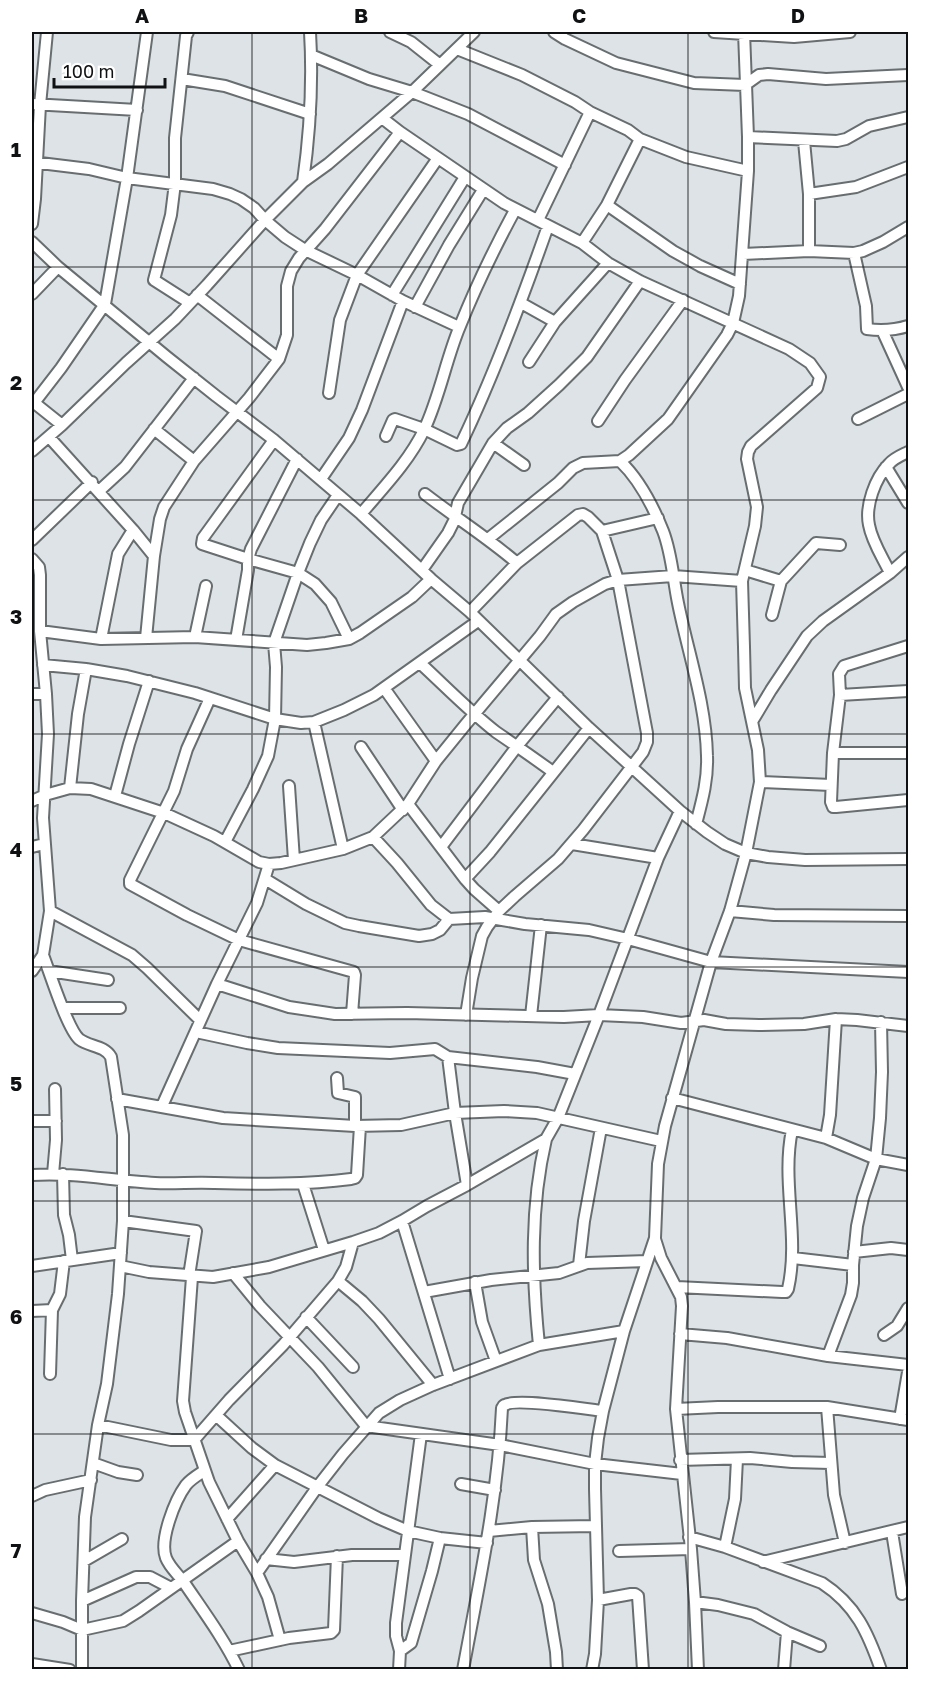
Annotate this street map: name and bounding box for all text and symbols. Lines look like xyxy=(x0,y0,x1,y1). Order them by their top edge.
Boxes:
text: A xyxy=(135,3,149,27)
text: B xyxy=(354,3,368,27)
text: C xyxy=(572,3,586,27)
text: D xyxy=(791,3,805,27)
scale bar xyxy=(54,51,165,89)
text: 100 m xyxy=(63,60,114,82)
text: 1 xyxy=(11,137,21,161)
text: 2 xyxy=(10,370,22,394)
text: 3 xyxy=(10,604,22,628)
text: 4 xyxy=(10,837,22,861)
text: 5 xyxy=(10,1071,22,1095)
text: 6 xyxy=(10,1304,22,1328)
text: 7 xyxy=(11,1538,22,1562)

